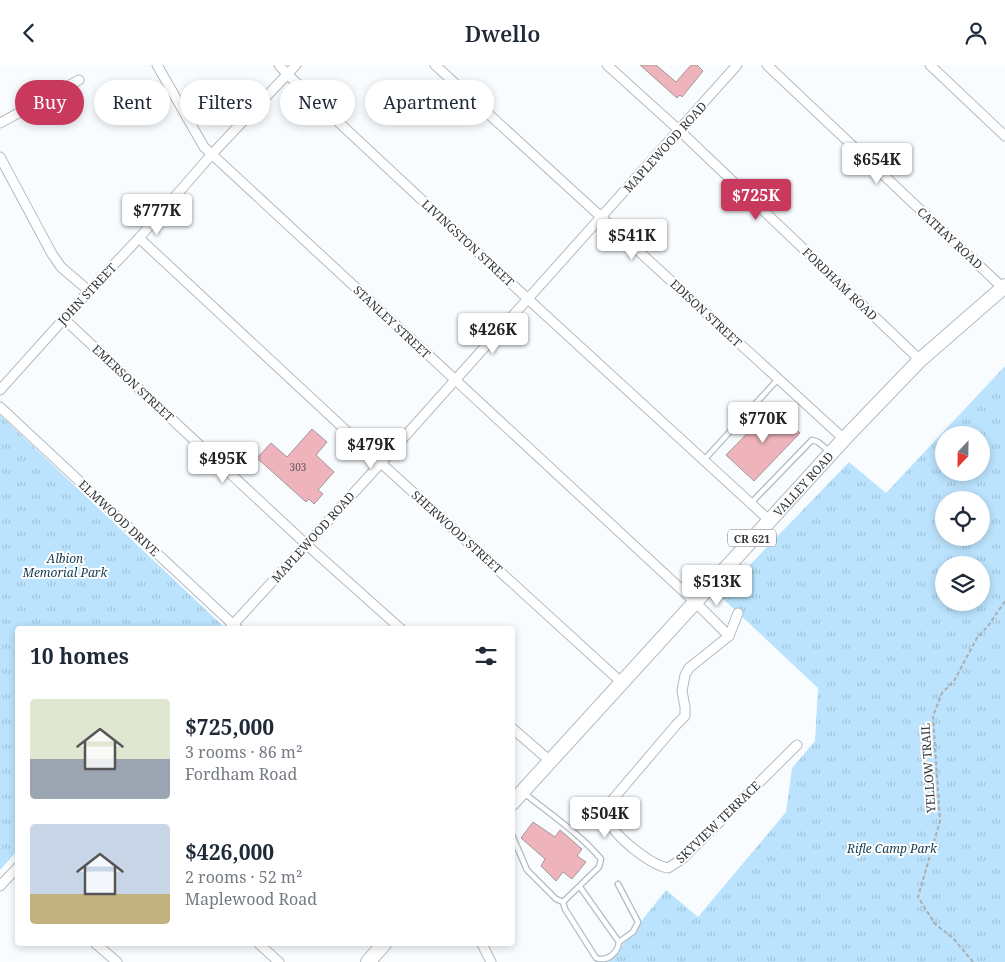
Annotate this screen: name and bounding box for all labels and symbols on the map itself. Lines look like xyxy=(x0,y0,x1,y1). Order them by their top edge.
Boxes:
street label: MAPLEWOOD ROAD xyxy=(619,98,711,196)
pin: $654K xyxy=(842,143,912,185)
pin: $725K xyxy=(721,179,791,221)
pin: $777K xyxy=(122,193,192,236)
street label: LIVINGSTON STREET xyxy=(418,196,518,291)
street label: CATHAY ROAD xyxy=(914,203,987,273)
pin: $541K xyxy=(597,219,667,261)
street label: FORDHAM ROAD xyxy=(799,244,881,324)
street label: JOHN STREET xyxy=(53,259,121,329)
street label: EDISON STREET xyxy=(667,275,746,351)
street label: STANLEY STREET xyxy=(350,282,435,363)
pin: $426K xyxy=(458,313,528,355)
street label: EMERSON STREET xyxy=(89,341,178,426)
pin: $770K xyxy=(728,401,798,444)
north arrow xyxy=(935,426,990,481)
pin: $479K xyxy=(336,427,406,470)
pin: $495K xyxy=(188,441,258,484)
street label: VALLEY ROAD xyxy=(769,448,837,520)
house number: 303 xyxy=(290,460,307,474)
street label: ELMWOOD DRIVE xyxy=(75,476,163,560)
street label: SHERWOOD STREET xyxy=(408,487,507,578)
street label: MAPLEWOOD ROAD xyxy=(267,488,359,586)
road number: CR 621 xyxy=(728,529,776,547)
park label: Albion Memorial Park xyxy=(22,550,108,581)
pin: $513K xyxy=(682,565,752,607)
street label: YELLOW TRAIL xyxy=(916,723,940,814)
street label: SKYVIEW TERRACE xyxy=(672,777,764,867)
pin: $504K xyxy=(570,797,640,839)
park label: Rifle Camp Park xyxy=(846,840,938,857)

